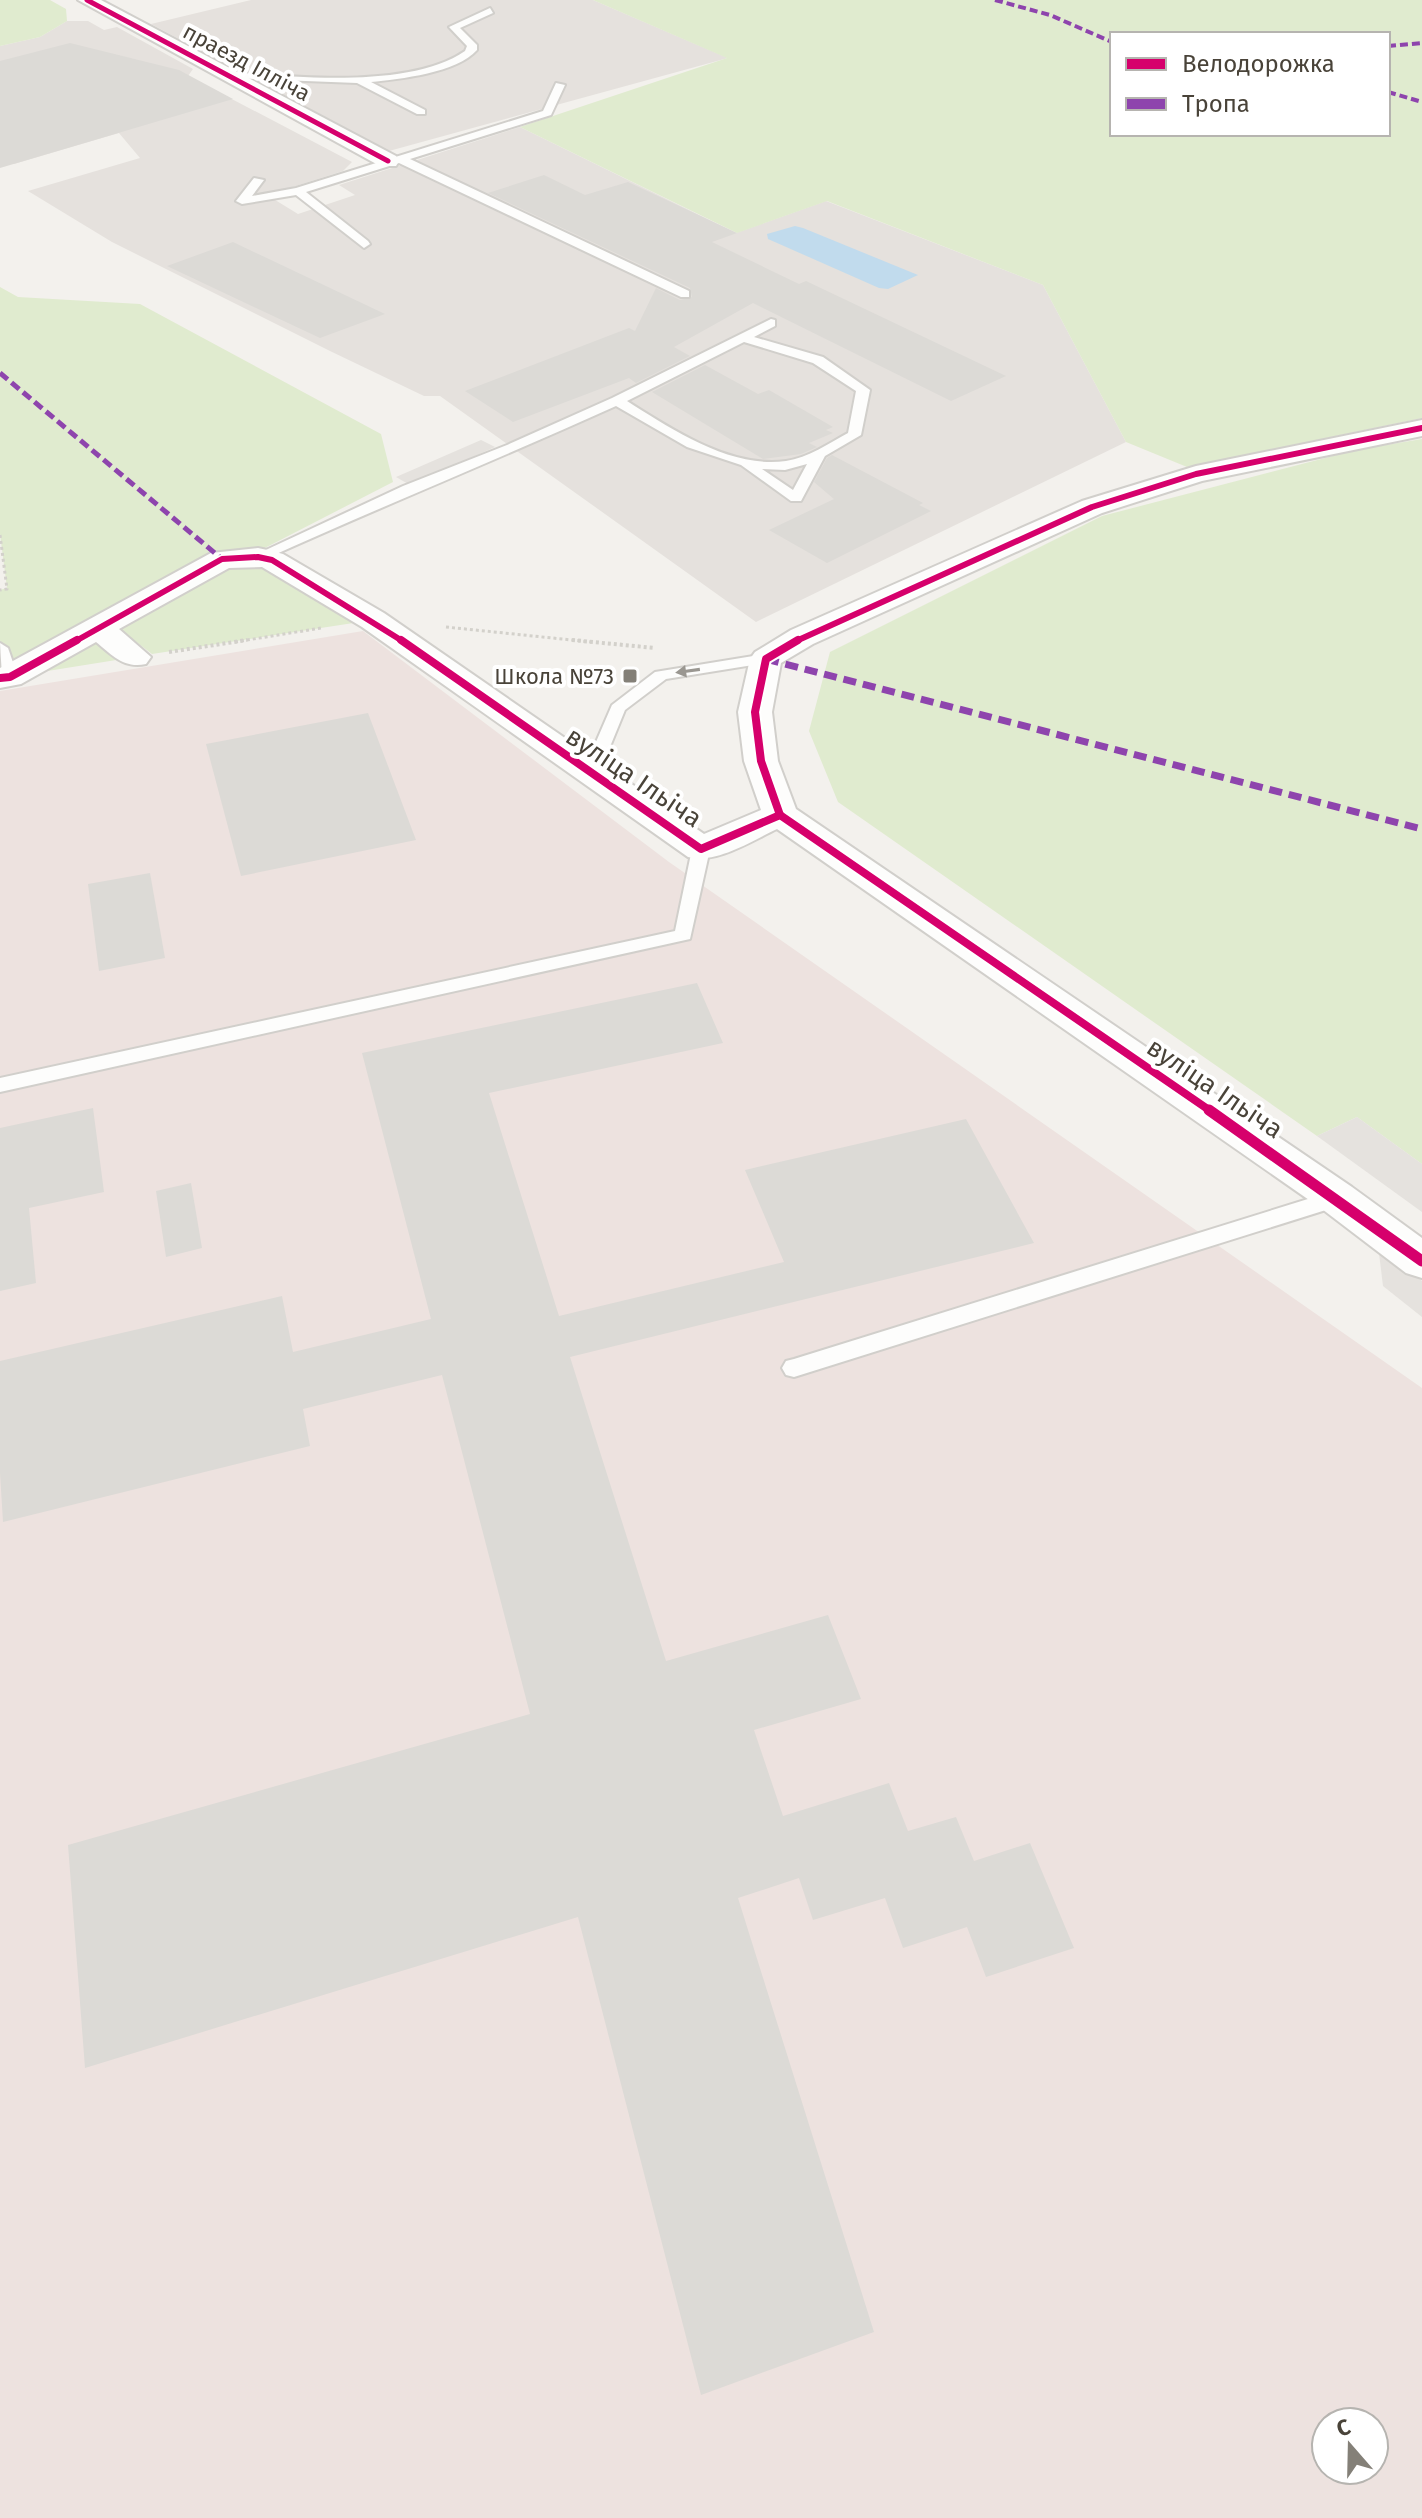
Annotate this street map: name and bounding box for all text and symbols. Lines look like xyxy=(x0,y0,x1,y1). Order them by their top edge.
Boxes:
street label: праезд Ілліча xyxy=(178,18,315,107)
legend xyxy=(1110,32,1390,136)
text: Велодорожка xyxy=(1182,50,1335,78)
text: Тропа xyxy=(1182,90,1250,118)
place label: Школа №73 xyxy=(494,663,614,690)
one-way arrow xyxy=(676,665,701,678)
marker: Школа №73 xyxy=(621,667,639,685)
street label: вуліца Ільіча xyxy=(560,721,708,834)
street label: вуліца Ільіча xyxy=(1141,1032,1289,1145)
north arrow xyxy=(1310,2406,1390,2486)
text: С xyxy=(1333,2413,1354,2443)

